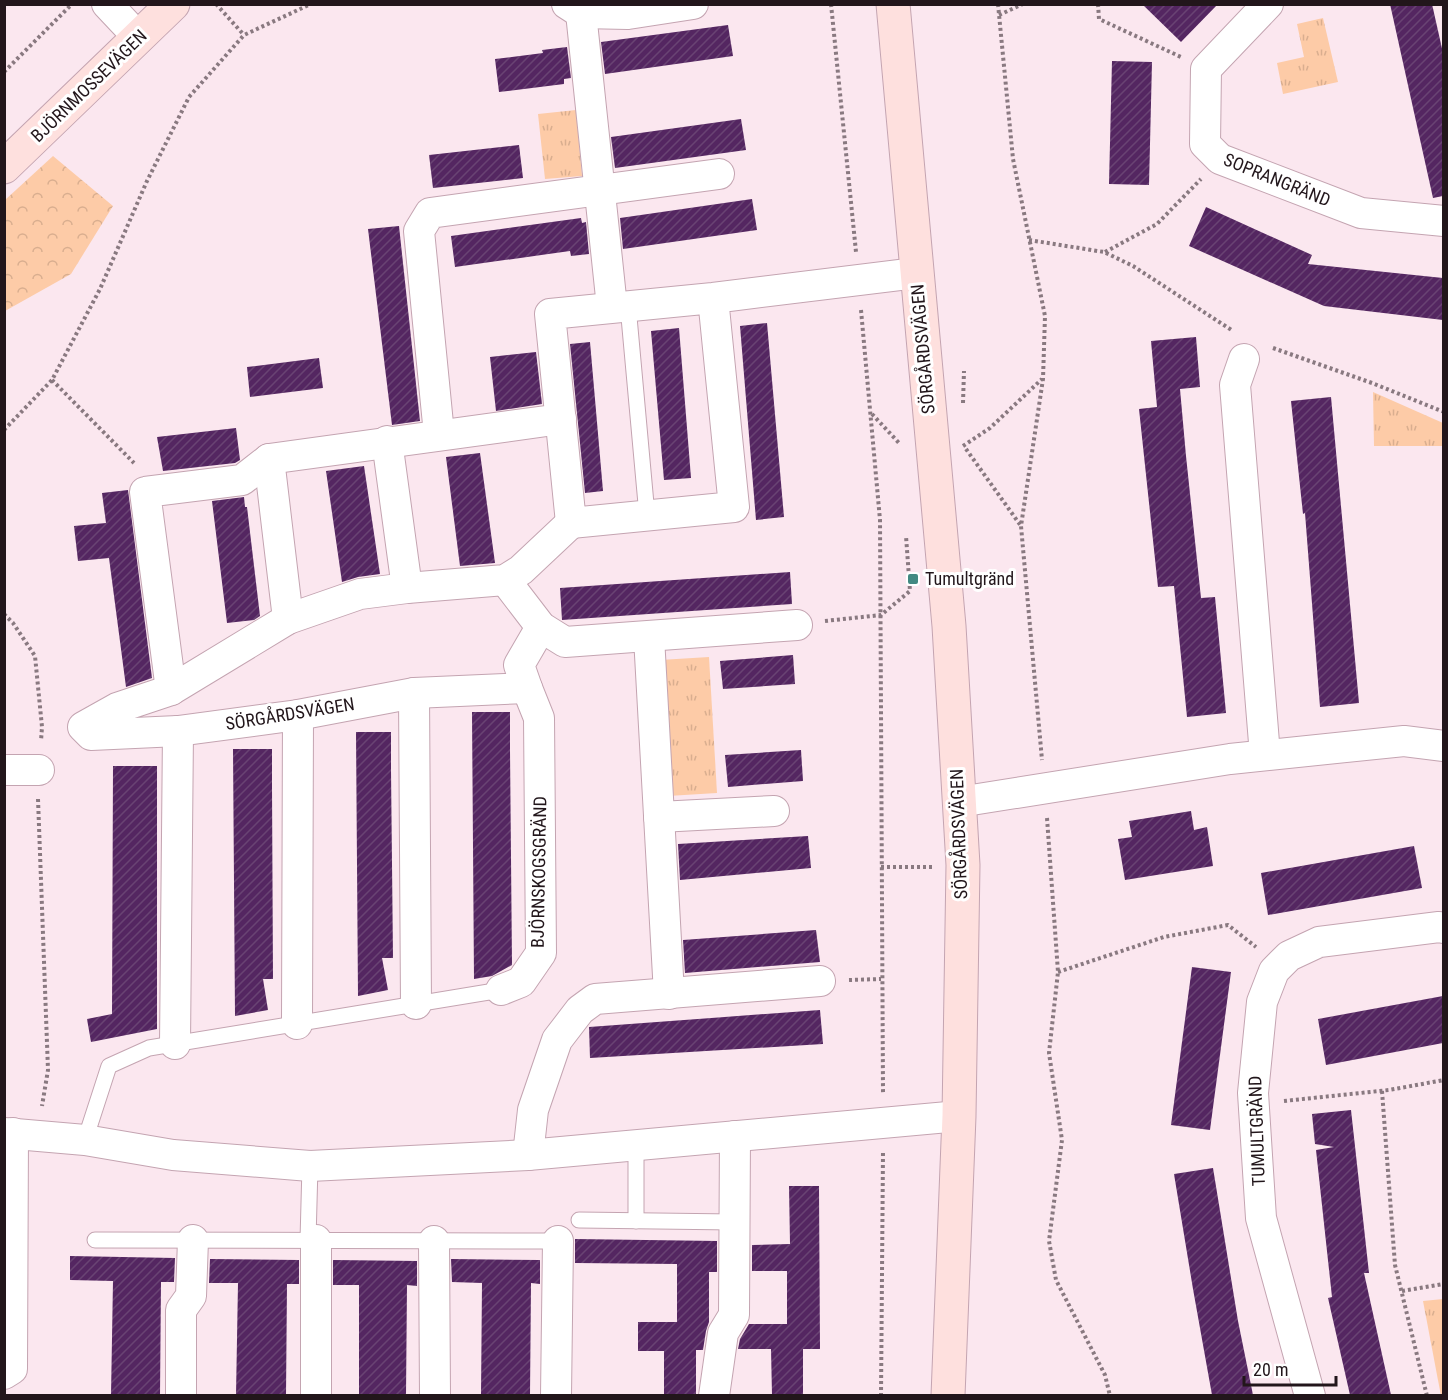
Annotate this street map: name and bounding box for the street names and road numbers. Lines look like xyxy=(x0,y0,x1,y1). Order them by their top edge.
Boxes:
street label: BJÖRNMOSSEVÄGEN xyxy=(26,25,151,146)
street label: SOPRANGRÄND xyxy=(1221,149,1334,210)
street label: SÖRGÅRDSVÄGEN xyxy=(905,283,939,415)
street label: SÖRGÅRDSVÄGEN xyxy=(224,692,356,734)
street label: SÖRGÅRDSVÄGEN xyxy=(945,769,971,900)
street label: BJÖRNSKOGSGRÄND xyxy=(527,796,550,948)
street label: TUMULTGRÄND xyxy=(1244,1075,1269,1187)

